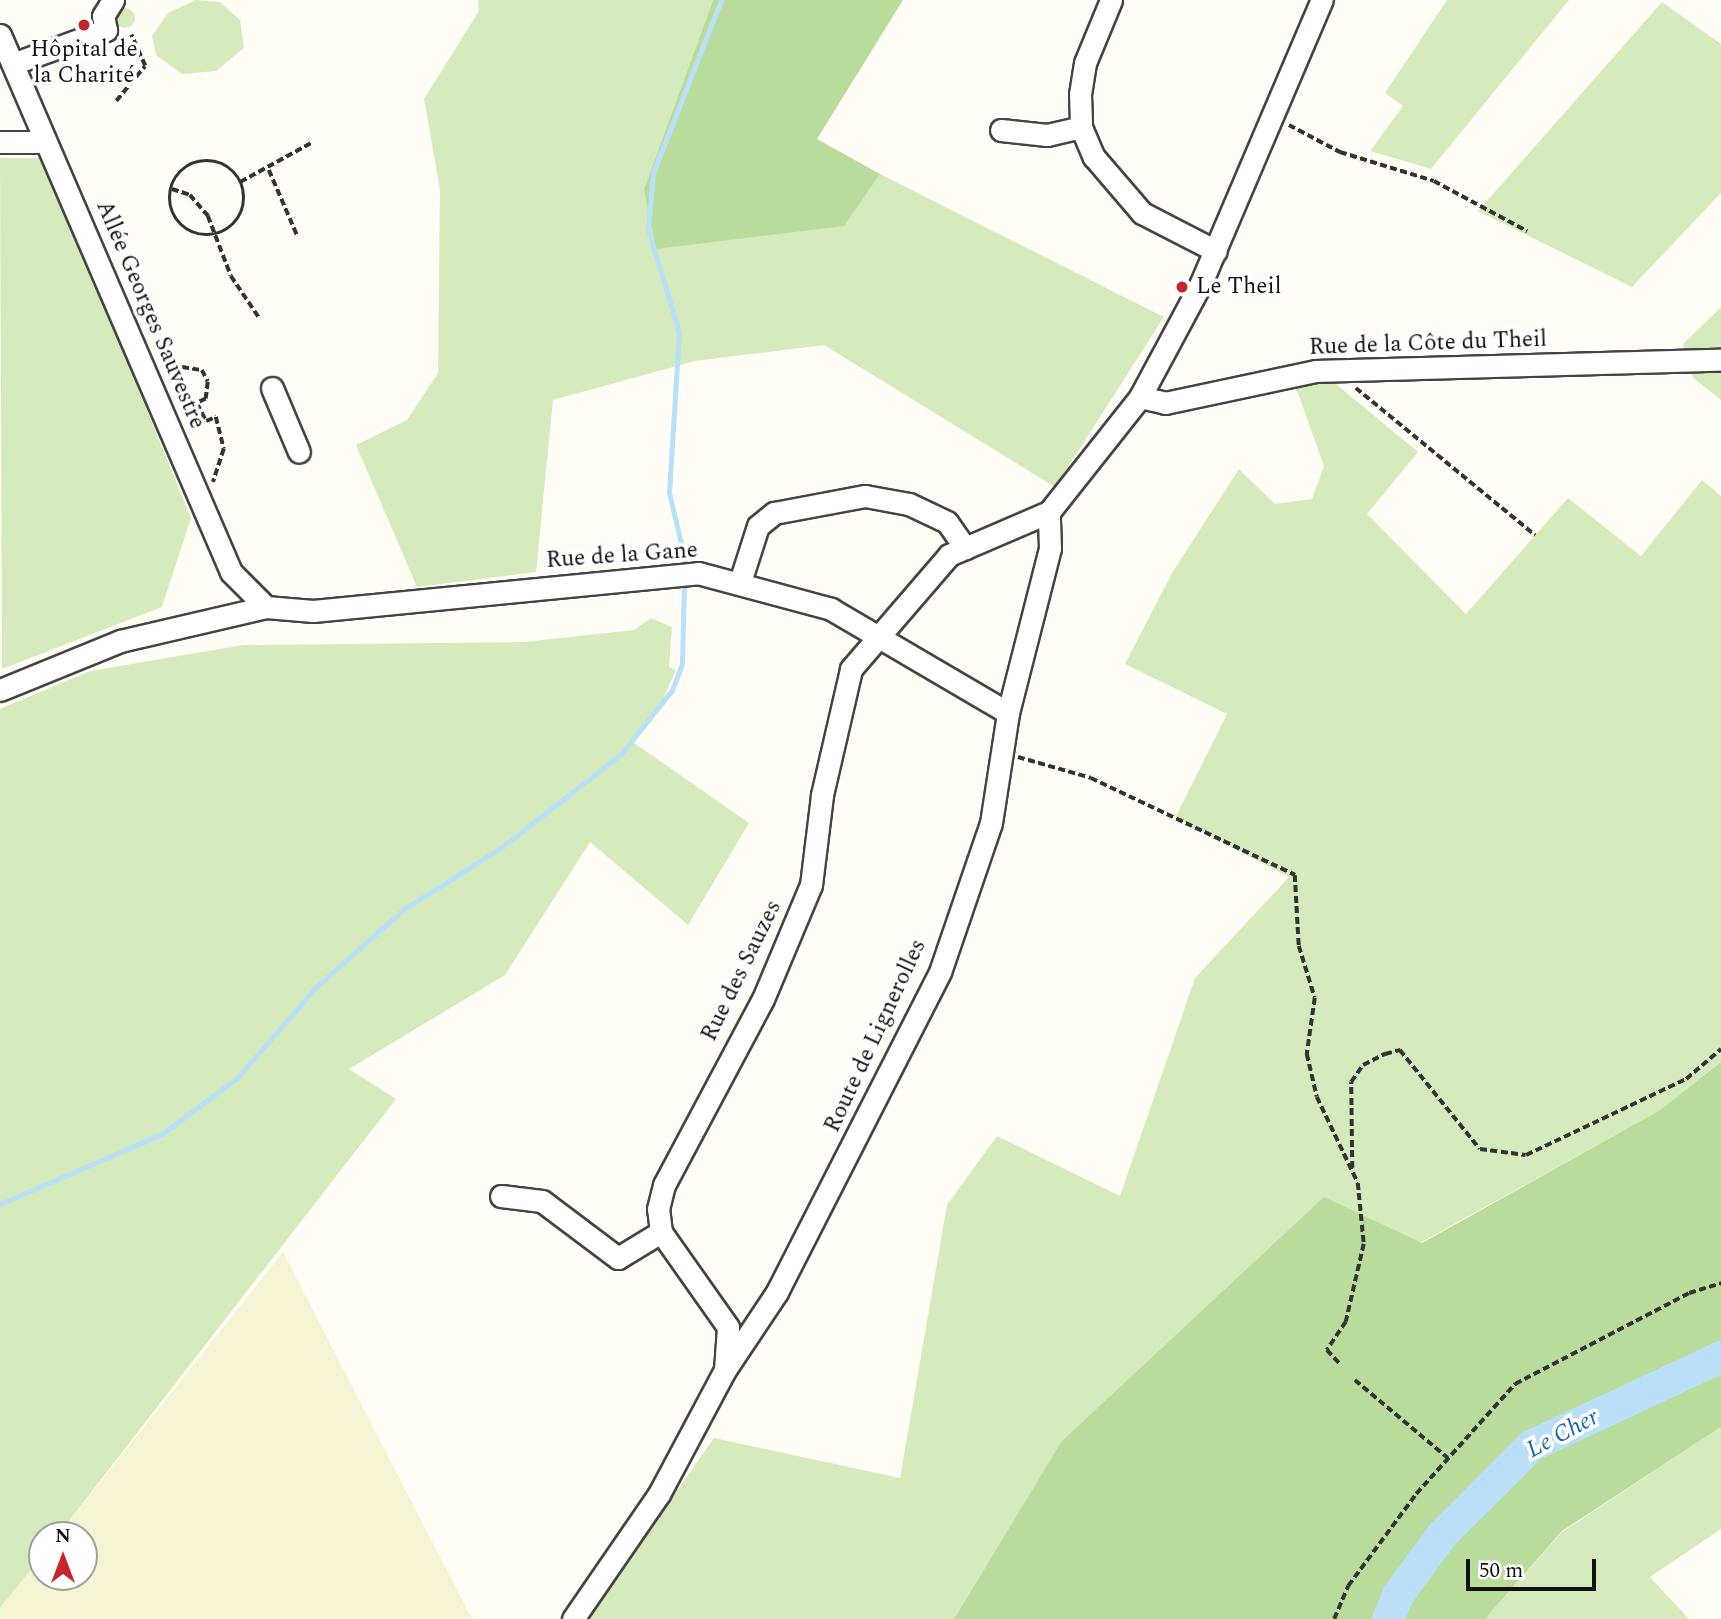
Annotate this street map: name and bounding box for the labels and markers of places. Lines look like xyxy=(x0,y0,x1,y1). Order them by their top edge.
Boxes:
marker: Hôpital de la Charité xyxy=(76,17,92,33)
place label: Hôpital de la Charité xyxy=(30,36,138,90)
place label: Le Theil xyxy=(1196,273,1281,301)
marker: Le Theil xyxy=(1174,279,1190,295)

